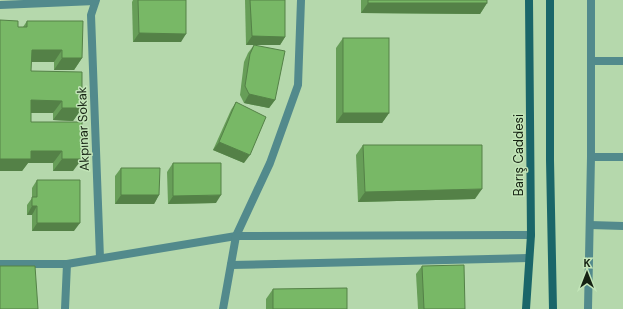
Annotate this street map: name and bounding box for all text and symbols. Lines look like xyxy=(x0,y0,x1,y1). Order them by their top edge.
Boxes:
street label: Akpınar Sokak xyxy=(73,86,93,171)
street label: Barış Caddesi xyxy=(510,114,527,196)
north arrow xyxy=(567,253,607,293)
text: K xyxy=(583,256,591,270)

